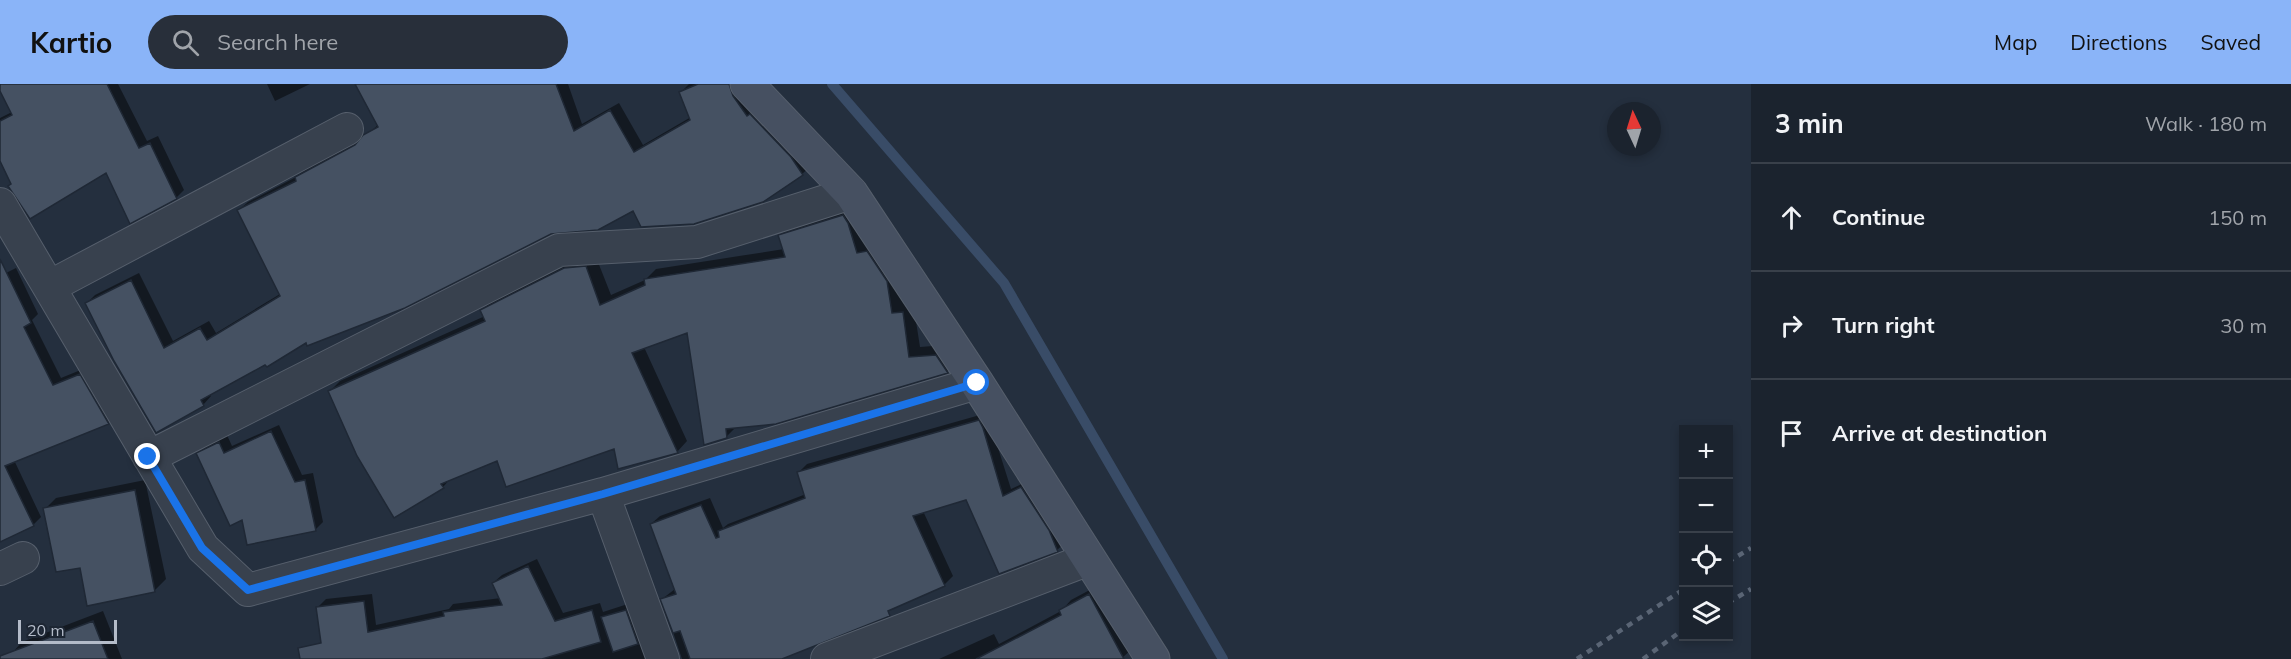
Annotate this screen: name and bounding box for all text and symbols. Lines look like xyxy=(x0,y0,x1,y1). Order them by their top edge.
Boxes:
search box xyxy=(148,15,568,69)
text: Kartio xyxy=(30,25,112,60)
icon: search xyxy=(169,26,202,59)
text: Search here xyxy=(217,28,338,56)
text: Map xyxy=(1994,29,2037,55)
text: Directions xyxy=(2070,29,2167,55)
text: Saved xyxy=(2200,29,2261,55)
north arrow xyxy=(1607,102,1661,156)
text: 3 min xyxy=(1775,107,1844,140)
text: Walk · 180 m xyxy=(2145,111,2267,136)
icon: ahead xyxy=(1775,201,1808,234)
text: Continue xyxy=(1832,203,1925,231)
text: 150 m xyxy=(2208,205,2267,230)
icon: right xyxy=(1775,309,1808,342)
text: Turn right xyxy=(1832,311,1935,339)
text: 30 m xyxy=(2220,313,2267,338)
route start xyxy=(963,369,989,395)
icon: arrive xyxy=(1775,417,1808,450)
text: Arrive at destination xyxy=(1832,419,2047,447)
map controls xyxy=(1679,425,1733,641)
button: + xyxy=(1679,425,1733,479)
route end xyxy=(134,443,160,469)
button: − xyxy=(1679,479,1733,533)
button: locate xyxy=(1679,533,1733,587)
button: layers xyxy=(1679,587,1733,641)
scale bar xyxy=(18,617,117,644)
text: 20 m xyxy=(27,620,64,640)

